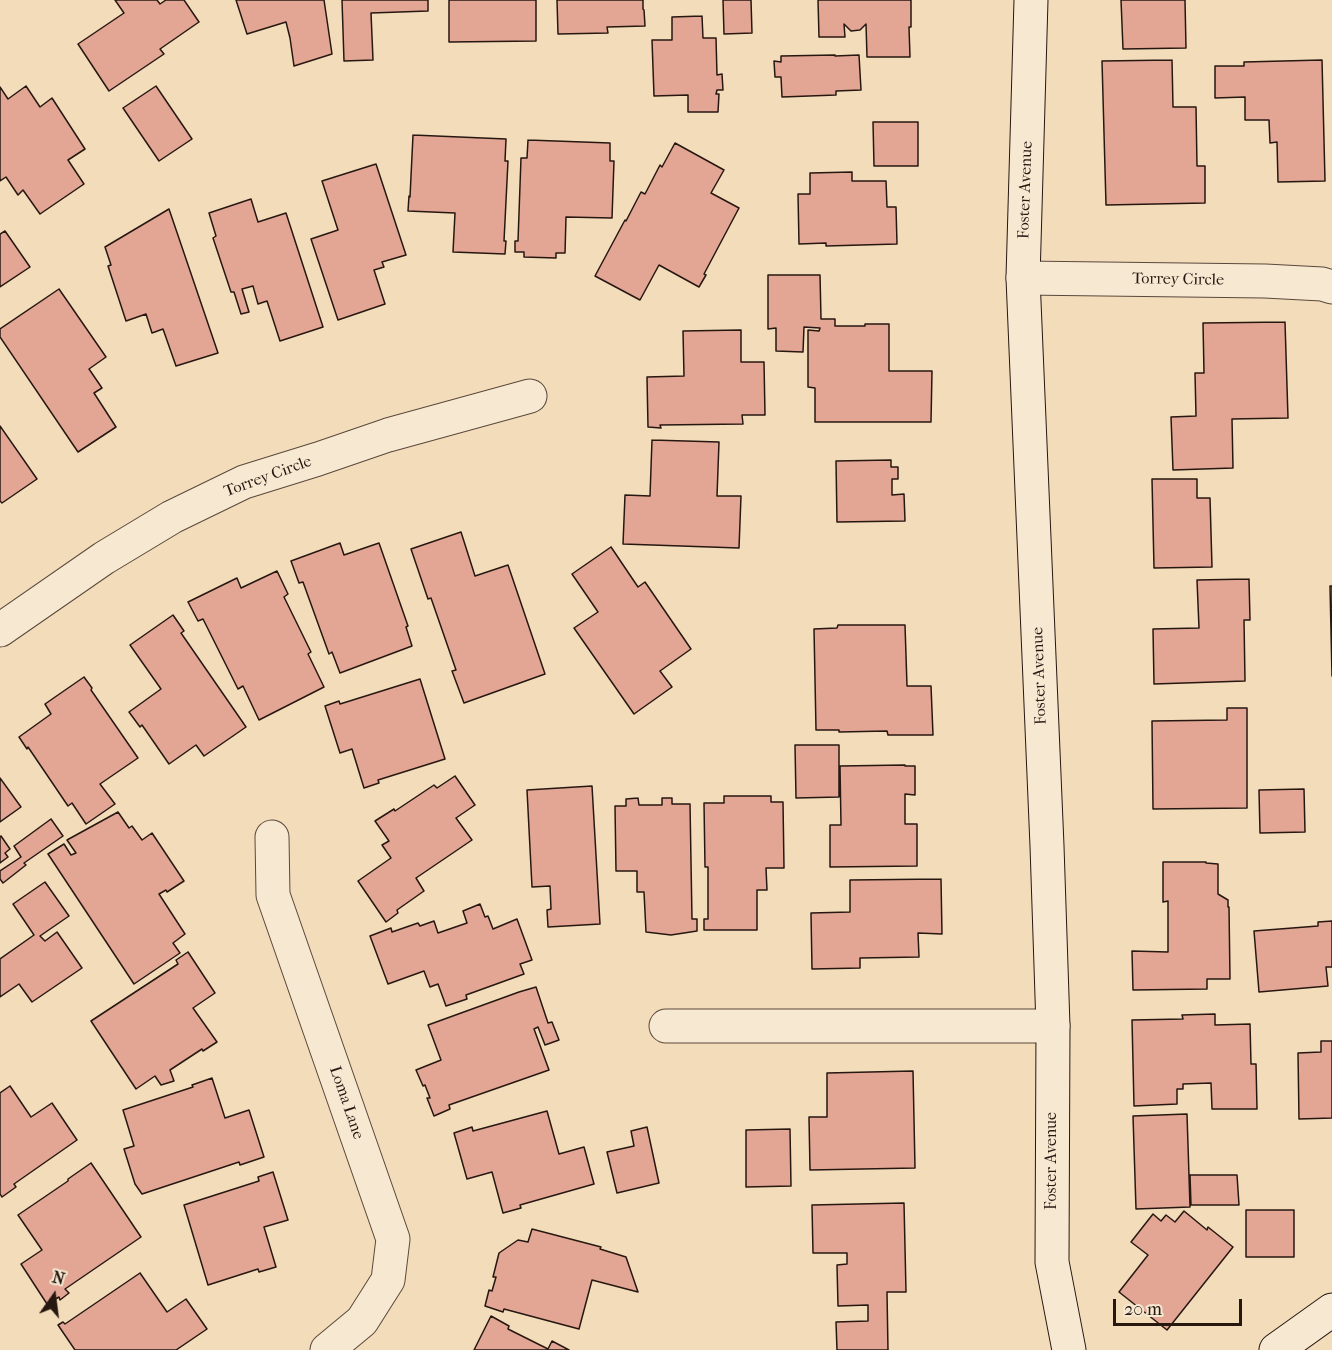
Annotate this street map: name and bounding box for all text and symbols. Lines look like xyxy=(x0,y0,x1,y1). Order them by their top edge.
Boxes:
street label: Foster Avenue xyxy=(1015,141,1037,239)
street label: Torrey Circle xyxy=(1132,270,1224,290)
street label: Torrey Circle xyxy=(222,452,314,502)
street label: Foster Avenue xyxy=(1029,627,1051,725)
street label: Loma Lane xyxy=(325,1064,367,1142)
street label: Foster Avenue xyxy=(1042,1112,1062,1210)
north arrow xyxy=(24,1266,84,1326)
text: N xyxy=(50,1267,67,1289)
scale bar xyxy=(1116,1287,1245,1325)
text: 20 m xyxy=(1124,1299,1162,1320)

